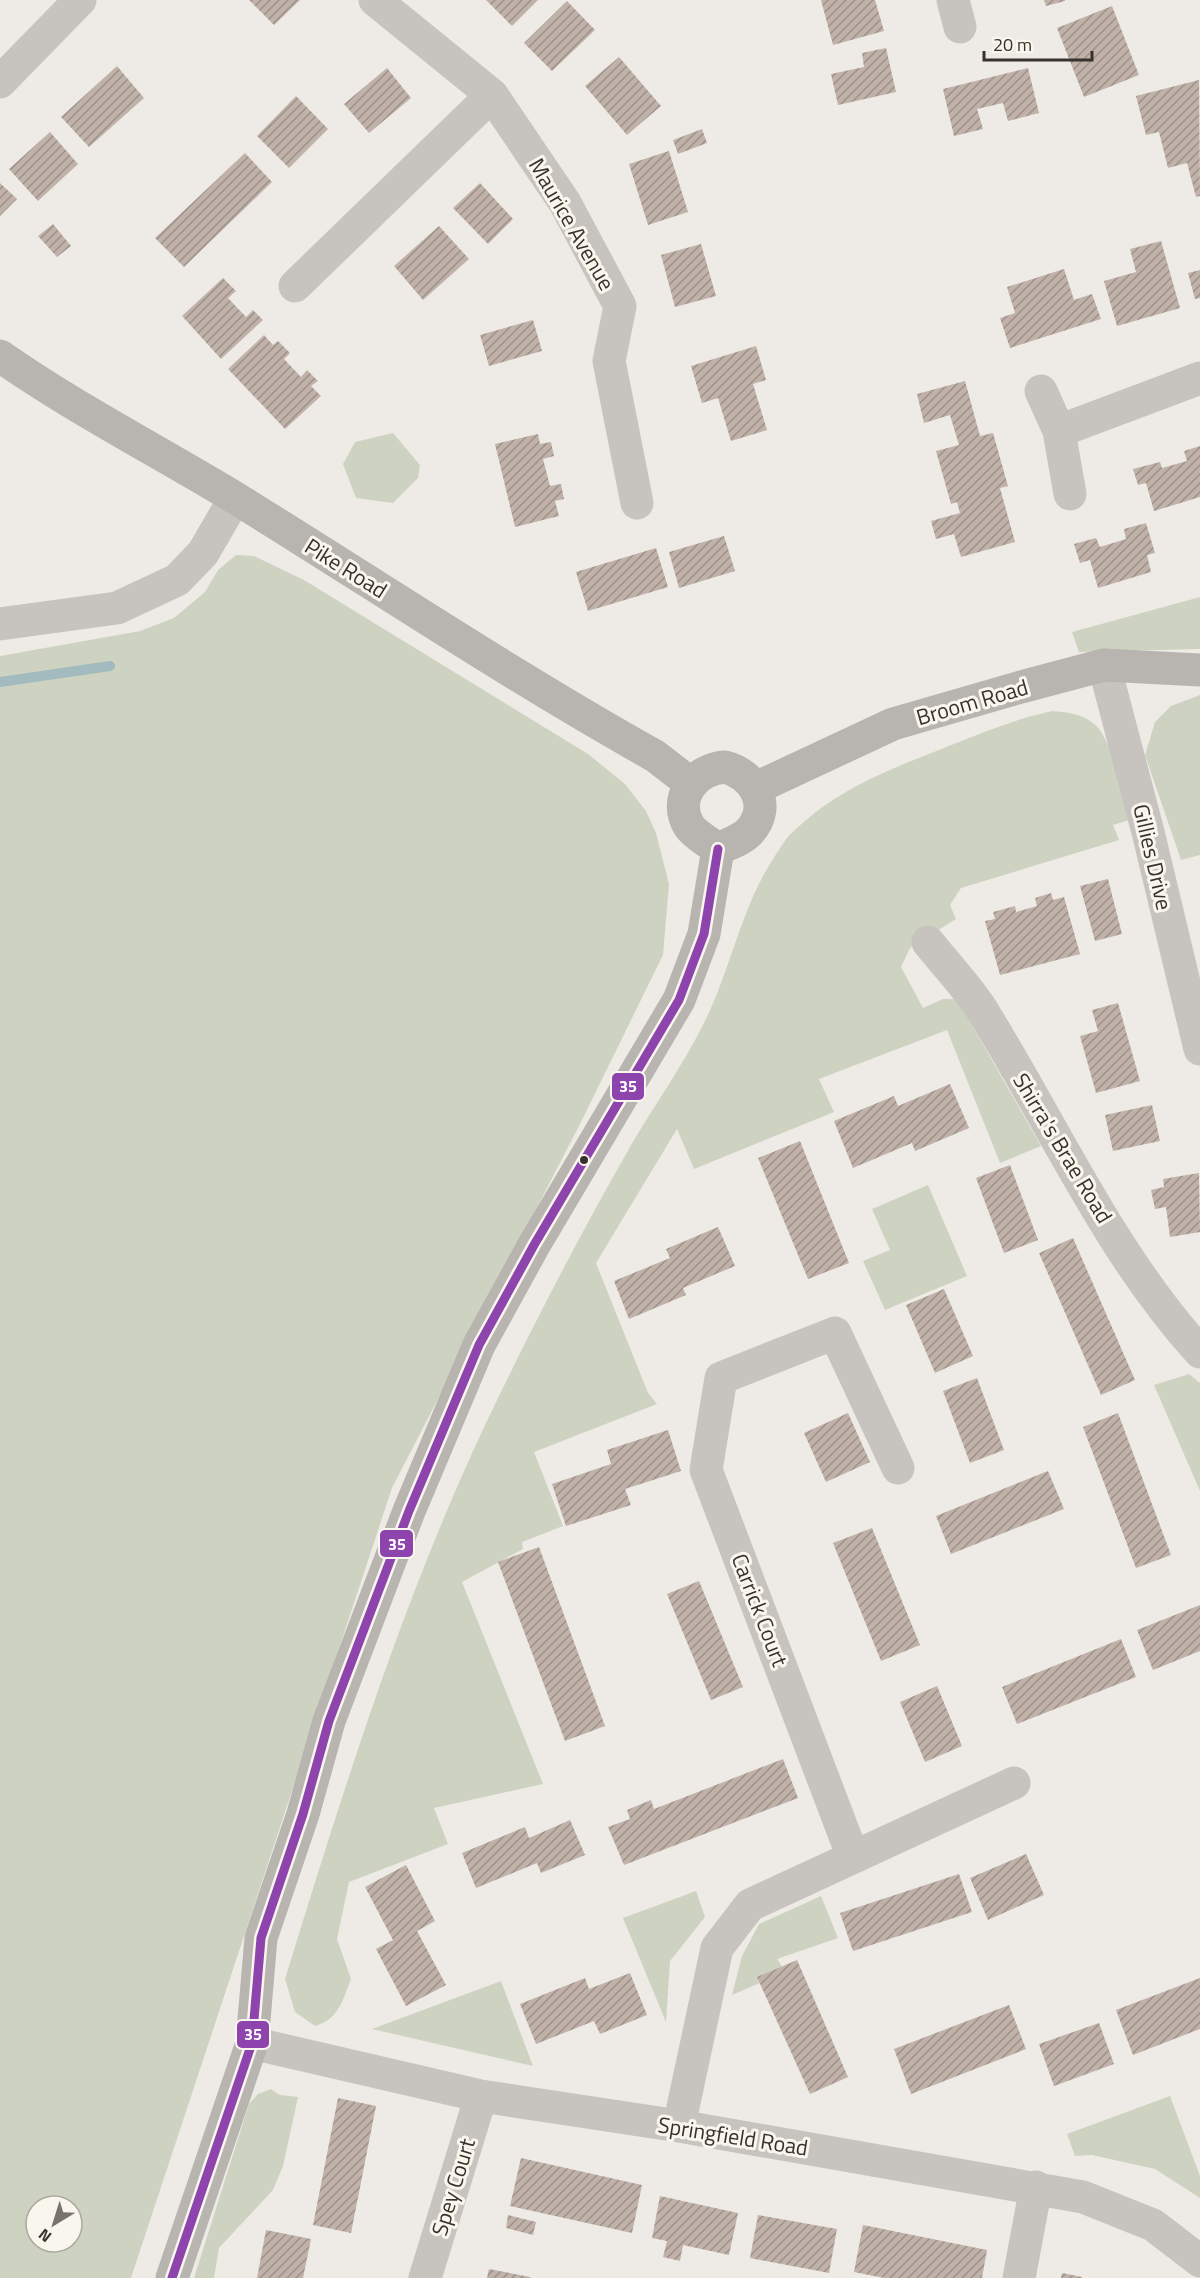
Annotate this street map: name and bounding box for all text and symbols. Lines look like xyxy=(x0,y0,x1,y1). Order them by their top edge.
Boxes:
scale bar xyxy=(984,24,1092,62)
text: 20 m xyxy=(993,31,1032,58)
street label: Maurice Avenue xyxy=(520,151,624,297)
street label: Pike Road xyxy=(298,529,394,607)
street label: Broom Road xyxy=(912,670,1032,734)
street label: Gillies Drive xyxy=(1124,801,1182,913)
street label: Shirra's Brae Road xyxy=(1005,1066,1121,1230)
line badge: 35 xyxy=(611,1072,645,1101)
text: 35 xyxy=(619,1074,637,1098)
unlabelled marker xyxy=(578,1154,590,1166)
line badge: 35 xyxy=(379,1529,414,1558)
text: 35 xyxy=(388,1532,406,1556)
street label: Carrick Court xyxy=(723,1549,797,1672)
line badge: 35 xyxy=(236,2020,270,2049)
text: 35 xyxy=(244,2022,262,2046)
street label: Springfield Road xyxy=(656,2107,810,2165)
street label: Spey Court xyxy=(422,2134,484,2240)
north arrow xyxy=(24,2194,84,2254)
text: N xyxy=(33,2223,57,2249)

